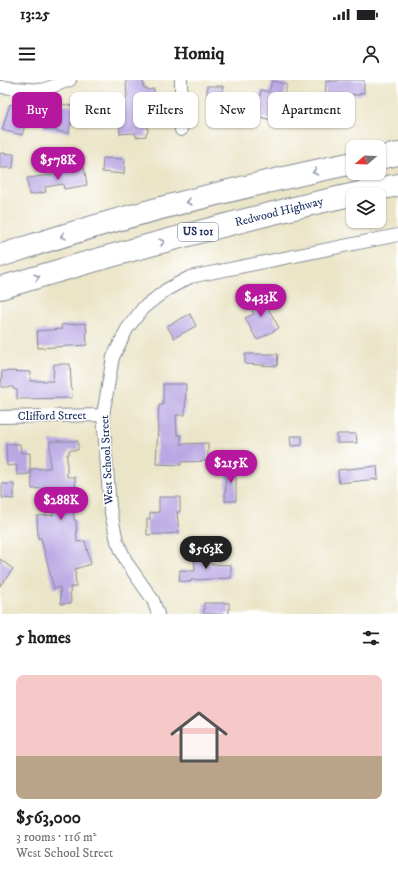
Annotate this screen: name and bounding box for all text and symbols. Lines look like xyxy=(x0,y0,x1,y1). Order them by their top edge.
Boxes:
text: 13:25 xyxy=(20,5,50,24)
icon: menu xyxy=(16,43,38,65)
text: Homiq xyxy=(174,43,224,65)
icon: person xyxy=(360,43,382,65)
chip: Buy xyxy=(12,92,62,128)
chip: Rent xyxy=(70,92,125,128)
chip: Filters xyxy=(133,92,198,128)
chip: New xyxy=(206,92,260,128)
chip: Apartment xyxy=(268,92,355,128)
north arrow xyxy=(346,140,386,180)
map controls xyxy=(346,140,386,228)
pin: $578K xyxy=(30,147,86,181)
text: $578K xyxy=(40,152,76,168)
one-way arrow xyxy=(312,167,318,175)
button: layers xyxy=(346,188,386,228)
street label: Redwood Highway xyxy=(233,194,325,230)
one-way arrow xyxy=(185,197,192,206)
road number: US 101 xyxy=(178,223,218,241)
one-way arrow xyxy=(60,231,67,240)
one-way arrow xyxy=(159,238,166,247)
one-way arrow xyxy=(34,273,41,282)
pin: $433K xyxy=(233,284,289,318)
text: $433K xyxy=(244,289,278,305)
street label: Clifford Street xyxy=(18,408,87,424)
street label: West School Street xyxy=(97,415,117,506)
pin: $215K xyxy=(203,450,259,484)
text: $215K xyxy=(214,455,248,471)
pin: $288K xyxy=(33,487,89,521)
text: $288K xyxy=(43,492,79,508)
pin: $563K xyxy=(178,536,234,570)
text: $563K xyxy=(189,541,223,557)
text: 5 homes xyxy=(16,627,71,649)
icon: filters xyxy=(360,627,382,649)
icon: home xyxy=(163,701,235,773)
text: $563,000 xyxy=(16,807,81,829)
text: 3 rooms · 116 m² xyxy=(16,829,97,845)
text: West School Street xyxy=(16,845,113,861)

